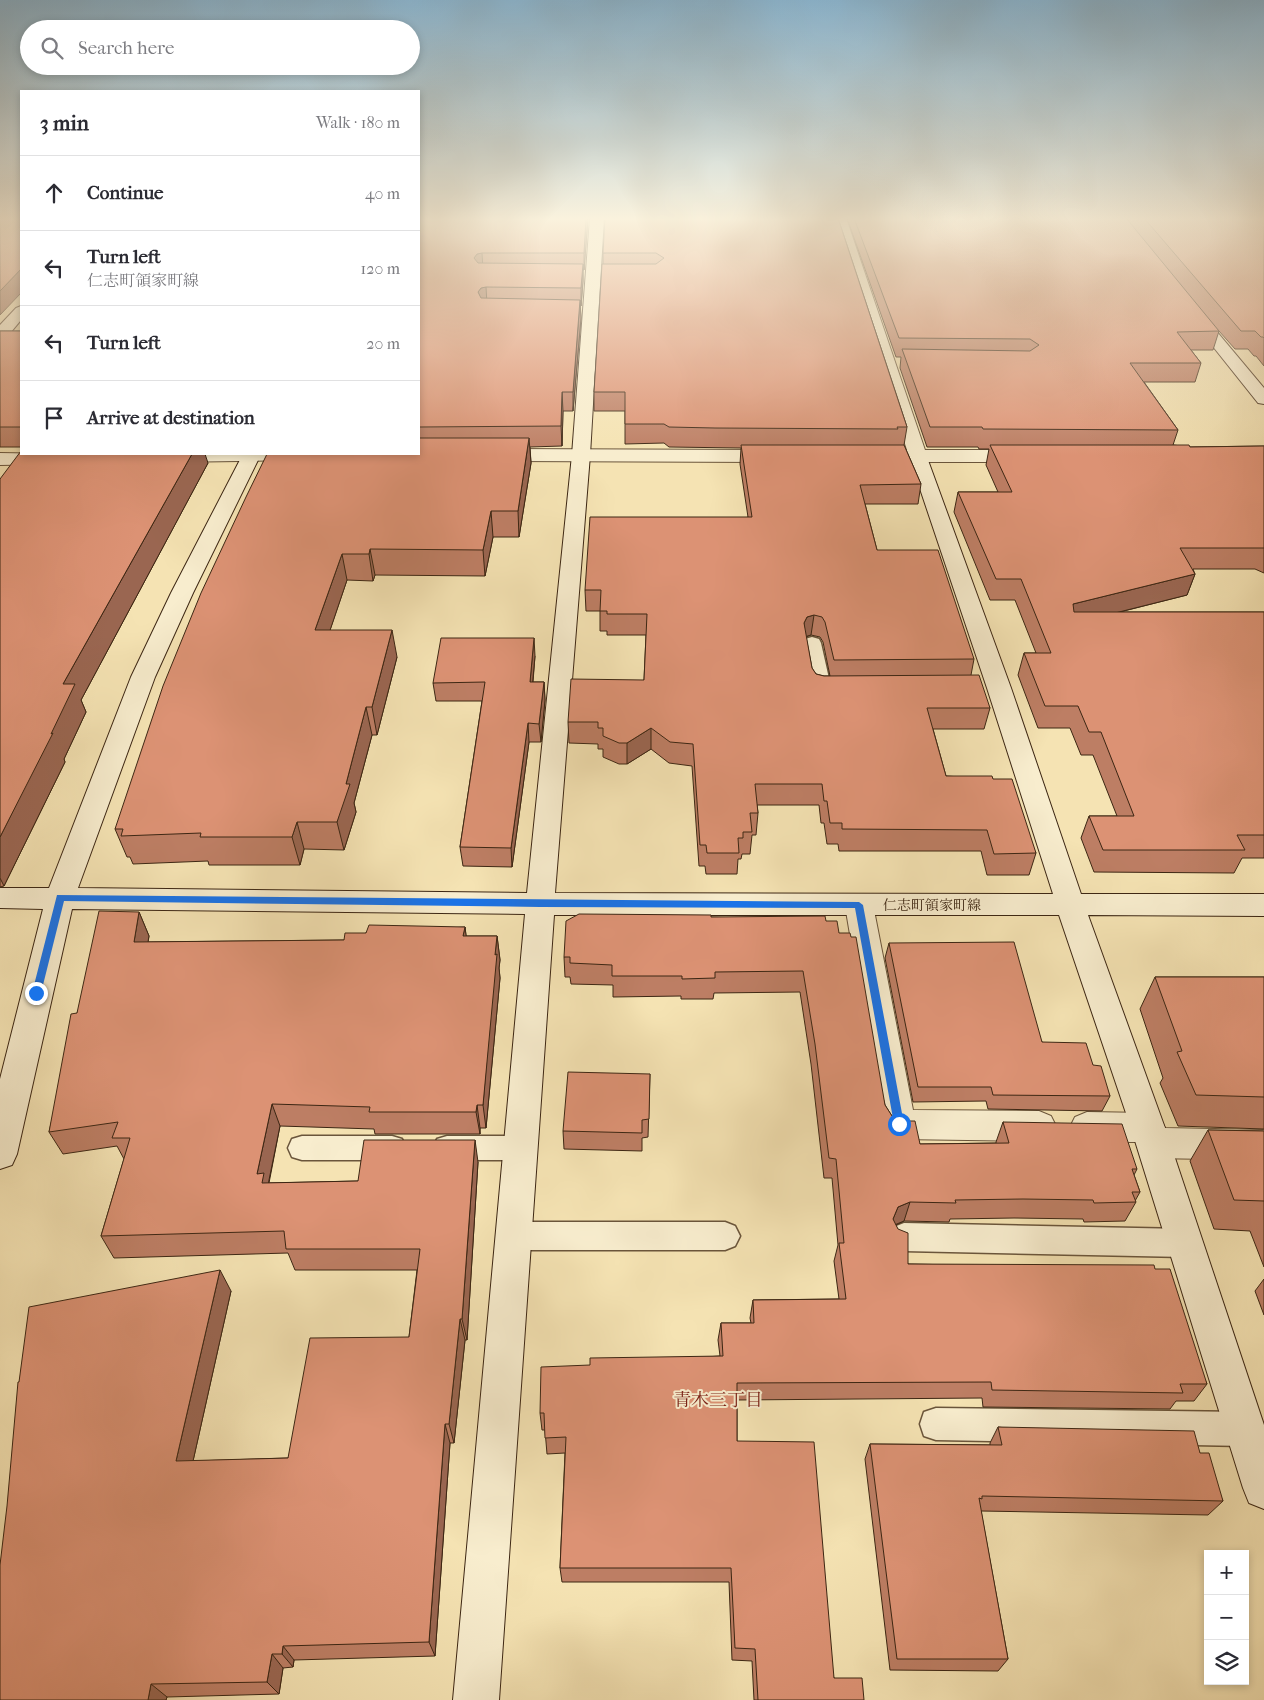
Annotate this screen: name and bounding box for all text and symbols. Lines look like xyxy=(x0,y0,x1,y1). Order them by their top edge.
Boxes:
search box xyxy=(20,20,420,75)
icon: search xyxy=(38,34,66,62)
text: Search here xyxy=(78,37,174,59)
text: 3 min xyxy=(40,111,89,135)
text: Walk · 180 m xyxy=(316,113,400,132)
icon: ahead xyxy=(40,179,68,207)
text: Continue xyxy=(87,182,163,204)
text: 40 m xyxy=(365,184,400,203)
text: Turn left xyxy=(87,246,161,268)
icon: left xyxy=(40,254,68,282)
text: 120 m xyxy=(361,259,400,278)
text: 仁志町領家町線 xyxy=(87,271,199,290)
icon: left xyxy=(40,329,68,357)
text: Turn left xyxy=(87,332,161,354)
text: 20 m xyxy=(366,334,400,353)
icon: arrive xyxy=(40,404,68,432)
text: Arrive at destination xyxy=(87,407,255,429)
street label: 仁志町領家町線 xyxy=(883,897,981,914)
route end xyxy=(25,982,48,1005)
route start xyxy=(888,1113,911,1136)
district label: 青木三丁目 xyxy=(673,1390,763,1411)
map controls xyxy=(1204,1550,1249,1685)
button: + xyxy=(1204,1550,1249,1595)
button: − xyxy=(1204,1595,1249,1640)
button: layers xyxy=(1204,1640,1249,1685)

